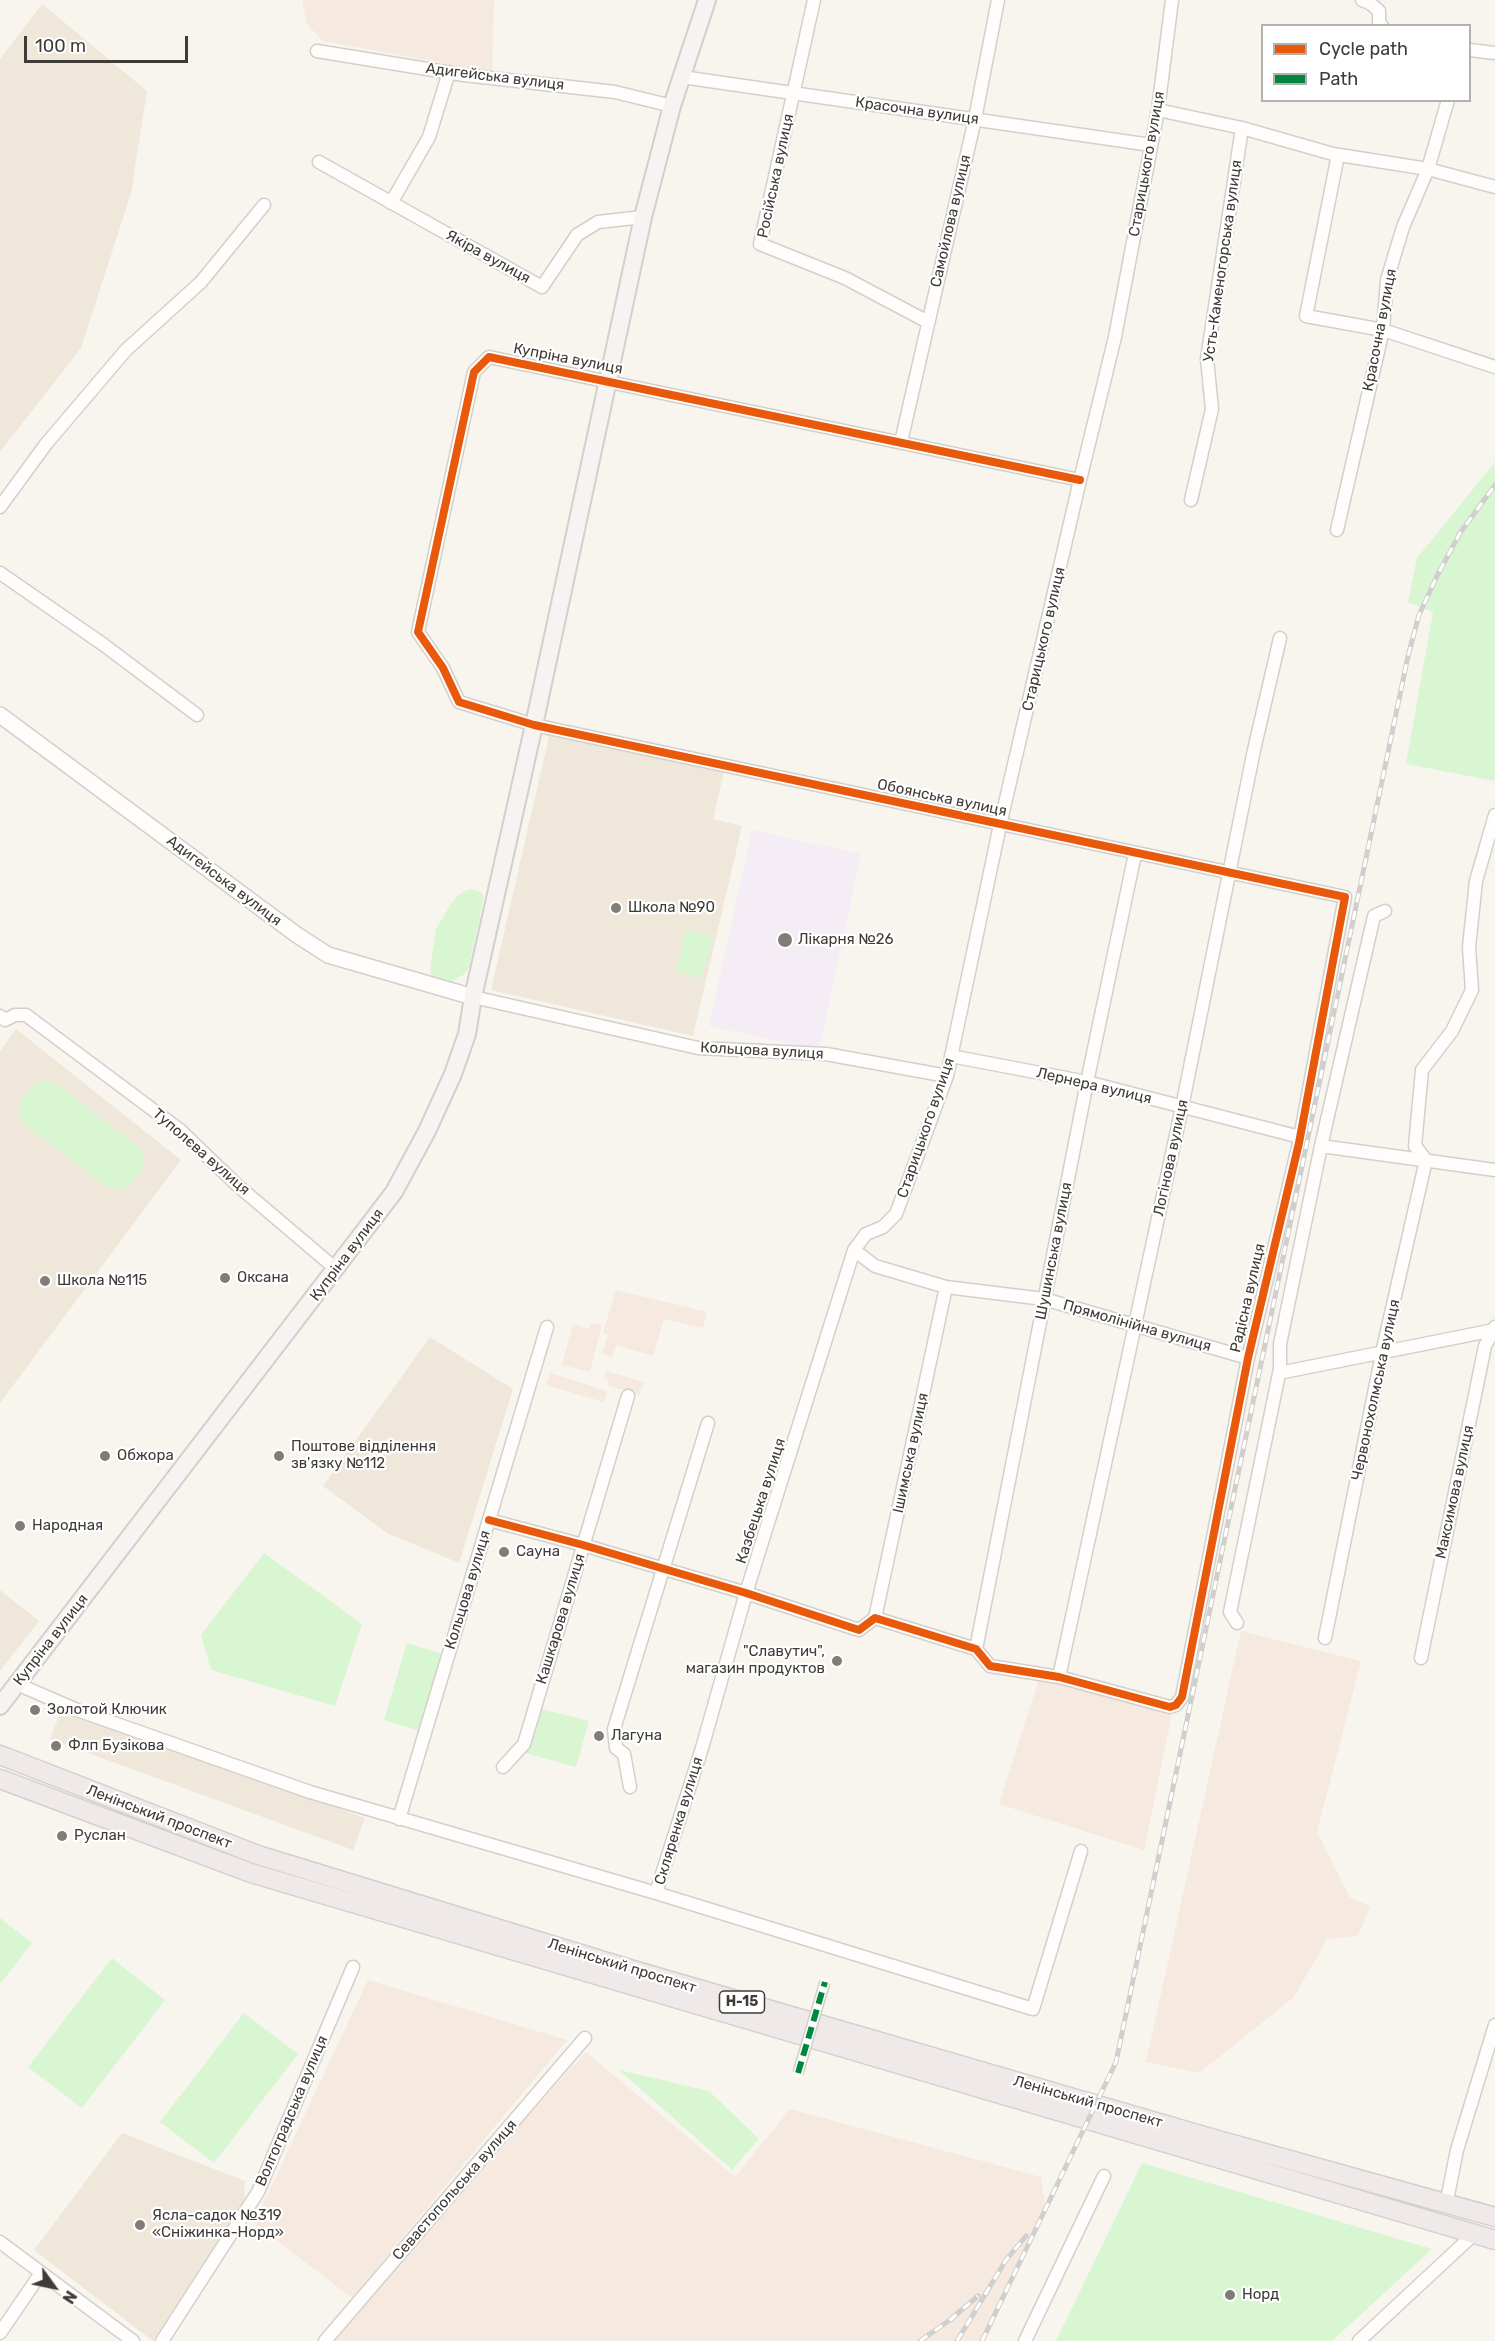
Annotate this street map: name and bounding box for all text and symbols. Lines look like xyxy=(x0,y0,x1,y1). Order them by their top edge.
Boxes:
scale bar xyxy=(27,24,190,62)
legend xyxy=(1261,24,1471,102)
text: 100 m xyxy=(35,35,86,57)
text: Cycle path xyxy=(1319,38,1408,60)
street label: Адигейська вулиця xyxy=(425,60,565,94)
text: Path xyxy=(1319,68,1358,90)
street label: Старицького вулиця xyxy=(1125,90,1169,238)
street label: Красочна вулиця xyxy=(854,93,980,129)
street label: Російська вулиця xyxy=(754,112,798,240)
street label: Самойлова вулиця xyxy=(927,153,975,289)
street label: Усть-Каменогорська вулиця xyxy=(1200,159,1246,363)
street label: Якіра вулиця xyxy=(443,226,533,288)
street label: Красочна вулиця xyxy=(1359,267,1401,393)
street label: Купріна вулиця xyxy=(512,340,624,378)
street label: Старицького вулиця xyxy=(1019,565,1069,713)
street label: Обоянська вулиця xyxy=(876,775,1008,821)
street label: Адигейська вулиця xyxy=(163,832,285,930)
place label: Школа №90 xyxy=(628,899,715,917)
marker: Школа №90 xyxy=(609,901,623,915)
marker: Лікарня №26 xyxy=(776,931,794,949)
place label: Лікарня №26 xyxy=(798,931,894,949)
street label: Кольцова вулиця xyxy=(700,1039,824,1063)
street label: Старицького вулиця xyxy=(894,1056,958,1200)
street label: Лернера вулиця xyxy=(1035,1064,1153,1108)
street label: Логінова вулиця xyxy=(1150,1098,1192,1218)
street label: Туполєва вулиця xyxy=(149,1105,253,1199)
street label: Шушинська вулиця xyxy=(1032,1181,1076,1321)
street label: Купріна вулиця xyxy=(306,1205,388,1305)
street label: Радісна вулиця xyxy=(1227,1242,1269,1354)
place label: Оксана xyxy=(237,1269,289,1287)
marker: Оксана xyxy=(218,1271,232,1285)
place label: Школа №115 xyxy=(57,1272,147,1290)
marker: Школа №115 xyxy=(38,1274,52,1288)
street label: Прямолінійна вулиця xyxy=(1061,1296,1213,1356)
street label: Червонохолмська вулиця xyxy=(1348,1298,1404,1482)
street label: Ішимська вулиця xyxy=(889,1391,933,1515)
street label: Максимова вулиця xyxy=(1432,1424,1478,1560)
street label: Казбецька вулиця xyxy=(732,1436,790,1566)
place label: Поштове відділення зв'язку №112 xyxy=(291,1438,436,1473)
place label: Обжора xyxy=(117,1447,174,1465)
marker: Обжора xyxy=(98,1449,112,1463)
marker: Поштове відділення зв'язку №112 xyxy=(272,1449,286,1463)
place label: Народная xyxy=(32,1517,103,1535)
marker: Народная xyxy=(13,1519,27,1533)
street label: Кольцова вулиця xyxy=(441,1528,495,1652)
place label: Сауна xyxy=(516,1543,560,1561)
marker: Сауна xyxy=(497,1545,511,1559)
street label: Кашкарова вулиця xyxy=(533,1552,589,1686)
street label: Купріна вулиця xyxy=(10,1591,92,1689)
place label: "Славутич", магазин продуктов xyxy=(686,1643,825,1678)
marker: "Славутич", магазин продуктов xyxy=(830,1654,844,1668)
place label: Золотой Ключик xyxy=(47,1701,167,1719)
marker: Золотой Ключик xyxy=(28,1703,42,1717)
place label: Лагуна xyxy=(611,1727,662,1745)
marker: Лагуна xyxy=(592,1729,606,1743)
place label: Флп Бузікова xyxy=(68,1737,164,1755)
marker: Флп Бузікова xyxy=(49,1739,63,1753)
street label: Скляренка вулиця xyxy=(651,1755,707,1887)
street label: Ленінський проспект xyxy=(84,1781,234,1853)
place label: Руслан xyxy=(74,1827,126,1845)
marker: Руслан xyxy=(55,1829,69,1843)
street label: Ленінський проспект xyxy=(546,1935,698,1997)
road number: Н-15 xyxy=(720,1991,764,2013)
street label: Волгоградська вулиця xyxy=(252,2033,332,2189)
street label: Ленінський проспект xyxy=(1011,2072,1165,2132)
street label: Севастопольська вулиця xyxy=(389,2116,521,2264)
place label: Ясла-садок №319 «Сніжинка-Норд» xyxy=(152,2207,284,2242)
marker: Ясла-садок №319 «Сніжинка-Норд» xyxy=(133,2218,147,2232)
north arrow xyxy=(24,2257,84,2317)
place label: Норд xyxy=(1242,2286,1279,2304)
text: N xyxy=(58,2287,81,2307)
marker: Норд xyxy=(1223,2288,1237,2302)

